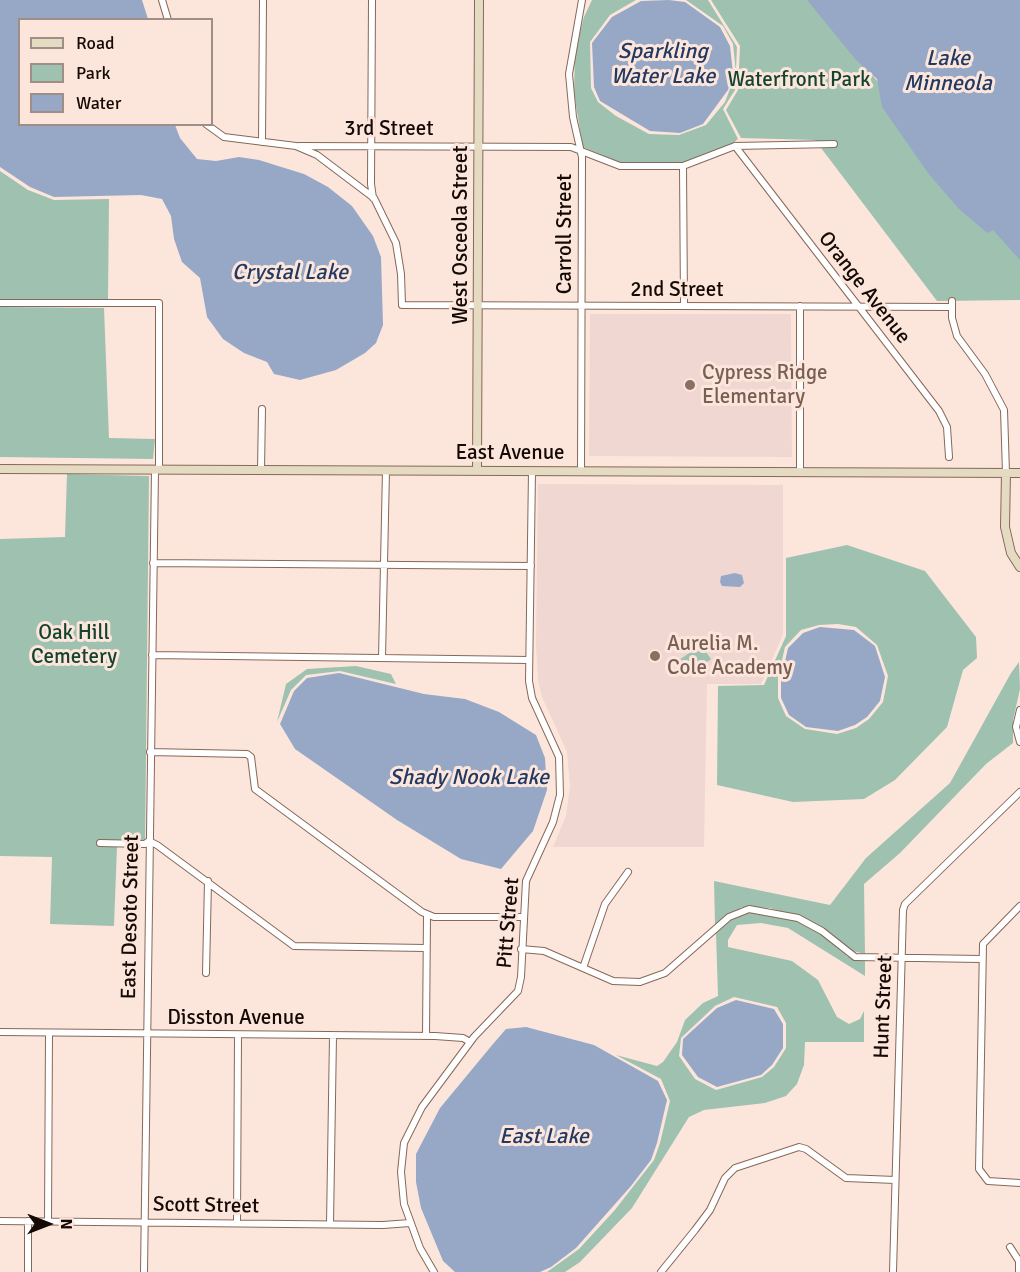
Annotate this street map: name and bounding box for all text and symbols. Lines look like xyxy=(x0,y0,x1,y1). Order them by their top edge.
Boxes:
legend xyxy=(18,18,213,126)
text: Road xyxy=(76,32,115,54)
water label: Sparkling Water Lake xyxy=(611,39,715,90)
water label: Lake Minneola xyxy=(904,46,992,98)
text: Park xyxy=(76,62,111,84)
park label: Waterfront Park xyxy=(728,67,870,93)
text: Water xyxy=(76,92,121,114)
street label: 3rd Street xyxy=(344,116,434,142)
street label: West Osceola Street xyxy=(448,145,474,325)
street label: Carroll Street xyxy=(552,174,578,294)
street label: Orange Avenue xyxy=(812,227,916,349)
water label: Crystal Lake xyxy=(232,260,348,286)
street label: 2nd Street xyxy=(630,277,724,303)
place label: Cypress Ridge Elementary xyxy=(702,360,827,410)
marker: Cypress Ridge Elementary xyxy=(683,378,697,392)
street label: East Avenue xyxy=(455,440,565,466)
park label: Oak Hill Cemetery xyxy=(31,620,117,670)
place label: Aurelia M. Cole Academy xyxy=(667,631,793,681)
marker: Aurelia M. Cole Academy xyxy=(648,649,662,663)
water label: Shady Nook Lake xyxy=(389,765,549,791)
street label: East Desoto Street xyxy=(117,834,145,1000)
street label: Pitt Street xyxy=(492,876,526,970)
street label: Hunt Street xyxy=(870,955,898,1059)
street label: Disston Avenue xyxy=(167,1005,305,1031)
water label: East Lake xyxy=(499,1124,589,1150)
street label: Scott Street xyxy=(153,1192,259,1220)
north arrow xyxy=(18,1194,78,1254)
text: N xyxy=(56,1218,76,1230)

